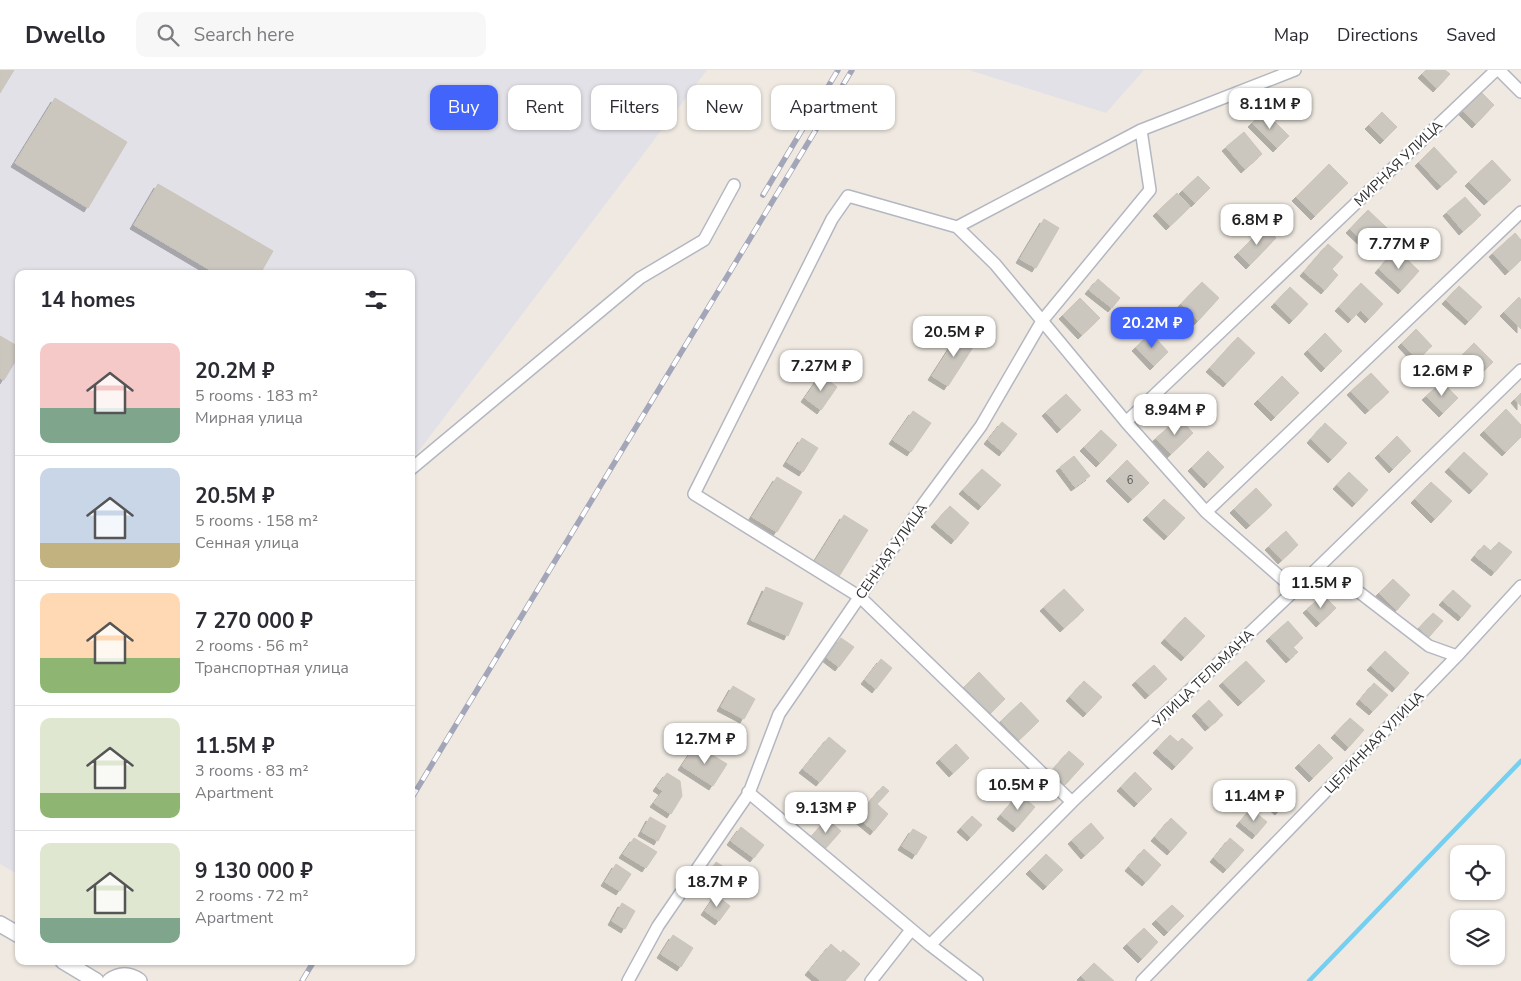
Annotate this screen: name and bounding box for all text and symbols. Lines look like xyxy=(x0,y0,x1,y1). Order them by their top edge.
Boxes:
search box xyxy=(136,12,486,57)
text: Dwello xyxy=(25,19,106,51)
icon: search xyxy=(154,21,182,49)
text: Search here xyxy=(194,22,294,48)
text: Map xyxy=(1274,23,1309,47)
text: Directions xyxy=(1337,23,1418,47)
text: Saved xyxy=(1446,23,1496,47)
chip: Buy xyxy=(430,85,498,130)
chip: Rent xyxy=(508,85,581,130)
chip: Filters xyxy=(591,85,677,130)
chip: New xyxy=(687,85,761,130)
chip: Apartment xyxy=(771,85,895,130)
pin: 8.11M ₽ xyxy=(1224,88,1316,130)
text: 8.11M ₽ xyxy=(1240,93,1300,115)
street label: МИРНАЯ УЛИЦА xyxy=(1350,116,1447,210)
pin: 6.8M ₽ xyxy=(1216,204,1298,246)
text: 6.8M ₽ xyxy=(1232,209,1282,231)
pin: 7.77M ₽ xyxy=(1353,228,1445,270)
text: 7.77M ₽ xyxy=(1369,233,1429,255)
text: 14 homes xyxy=(40,286,135,314)
icon: filters xyxy=(362,286,390,314)
pin: 20.2M ₽ xyxy=(1106,306,1198,349)
text: 20.2M ₽ xyxy=(1122,312,1182,334)
pin: 20.5M ₽ xyxy=(908,316,1000,358)
text: 20.5M ₽ xyxy=(924,321,984,343)
pin: 7.27M ₽ xyxy=(775,350,867,392)
pin: 12.6M ₽ xyxy=(1396,354,1488,397)
text: 7.27M ₽ xyxy=(791,355,851,377)
text: 20.2M ₽ xyxy=(195,357,275,385)
text: 12.6M ₽ xyxy=(1412,360,1472,382)
icon: home xyxy=(80,363,140,423)
text: 5 rooms · 183 m² xyxy=(195,385,318,407)
pin: 8.94M ₽ xyxy=(1129,394,1221,436)
text: 8.94M ₽ xyxy=(1145,399,1205,421)
text: Мирная улица xyxy=(195,407,303,429)
house number: 6 xyxy=(1127,473,1134,488)
text: 20.5M ₽ xyxy=(195,482,275,510)
icon: home xyxy=(80,488,140,548)
street label: СЕННАЯ УЛИЦА xyxy=(851,500,932,603)
text: 5 rooms · 158 m² xyxy=(195,510,318,532)
text: Сенная улица xyxy=(195,532,299,554)
pin: 11.5M ₽ xyxy=(1275,566,1367,609)
text: 11.5M ₽ xyxy=(1291,572,1351,594)
text: 7 270 000 ₽ xyxy=(195,607,313,635)
icon: home xyxy=(80,613,140,673)
street label: УЛИЦА ТЕЛЬМАНА xyxy=(1148,625,1258,732)
text: 2 rooms · 56 m² xyxy=(195,635,308,657)
text: Транспортная улица xyxy=(195,657,349,679)
street label: ЦЕЛИННАЯ УЛИЦА xyxy=(1320,687,1428,798)
pin: 12.7M ₽ xyxy=(659,722,751,765)
text: 12.7M ₽ xyxy=(675,728,735,750)
text: 11.5M ₽ xyxy=(195,732,275,760)
icon: home xyxy=(80,738,140,798)
text: 3 rooms · 83 m² xyxy=(195,760,308,782)
pin: 10.5M ₽ xyxy=(972,768,1064,811)
text: 10.5M ₽ xyxy=(988,774,1048,796)
pin: 11.4M ₽ xyxy=(1208,780,1300,822)
text: Apartment xyxy=(195,782,273,804)
text: 11.4M ₽ xyxy=(1224,785,1284,807)
pin: 9.13M ₽ xyxy=(780,792,872,834)
text: 9.13M ₽ xyxy=(796,797,856,819)
map controls xyxy=(1450,845,1505,965)
button: locate xyxy=(1450,845,1505,900)
text: 9 130 000 ₽ xyxy=(195,857,313,885)
icon: home xyxy=(80,863,140,923)
pin: 18.7M ₽ xyxy=(671,866,763,908)
text: 18.7M ₽ xyxy=(687,871,747,893)
text: 2 rooms · 72 m² xyxy=(195,885,308,907)
text: Apartment xyxy=(195,907,273,929)
button: layers xyxy=(1450,910,1505,965)

